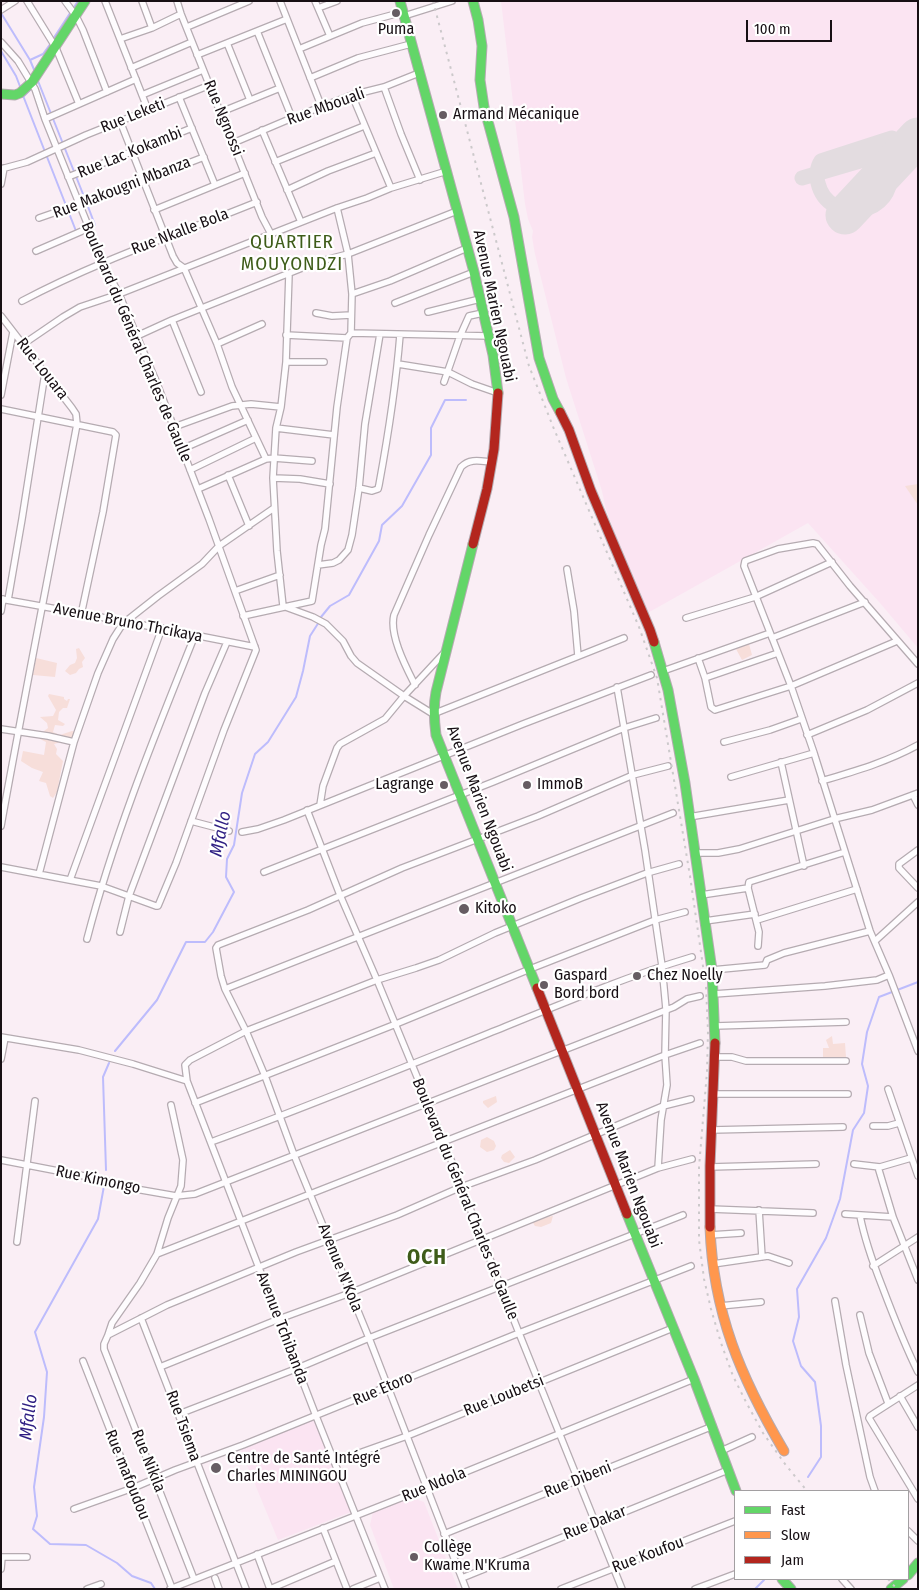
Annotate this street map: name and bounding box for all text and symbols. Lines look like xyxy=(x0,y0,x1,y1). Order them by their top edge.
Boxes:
marker: Puma xyxy=(390,7,402,19)
scale bar xyxy=(749,10,835,42)
place label: Puma xyxy=(378,20,414,40)
text: 100 m xyxy=(754,20,791,38)
street label: Rue Ngnossi xyxy=(199,77,247,159)
street label: Rue Mbouali xyxy=(284,84,368,130)
street label: Rue Leketi xyxy=(98,94,168,138)
place label: Armand Mécanique xyxy=(453,105,579,125)
marker: Armand Mécanique xyxy=(437,109,449,121)
street label: Rue Lac Kokambi xyxy=(75,123,185,183)
street label: Rue Makougni Mbanza xyxy=(51,153,193,223)
street label: Rue Nkalle Bola xyxy=(129,205,231,259)
street label: Boulevard du Général Charles de Gaulle xyxy=(77,219,195,465)
street label: Avenue Marien Ngouabi xyxy=(469,228,519,384)
district label: QUARTIER MOUYONDZI xyxy=(240,232,344,276)
street label: Rue Louara xyxy=(12,334,72,404)
street label: Avenue Bruno Thcikaya xyxy=(52,599,204,647)
street label: Avenue Marien Ngouabi xyxy=(442,723,516,875)
place label: Lagrange xyxy=(375,775,434,795)
place label: ImmoB xyxy=(537,775,583,795)
marker: Lagrange xyxy=(438,779,450,791)
marker: ImmoB xyxy=(521,779,533,791)
water label: Mfallo xyxy=(206,809,236,859)
place label: Kitoko xyxy=(475,899,517,919)
marker: Kitoko xyxy=(457,902,471,916)
place label: Gaspard Bord bord xyxy=(554,966,619,1004)
place label: Chez Noelly xyxy=(647,966,723,986)
marker: Chez Noelly xyxy=(631,970,643,982)
marker: Gaspard Bord bord xyxy=(538,979,550,991)
street label: Boulevard du Général Charles de Gaulle xyxy=(408,1075,522,1323)
street label: Avenue Marien Ngouabi xyxy=(591,1099,665,1251)
street label: Rue Kimongo xyxy=(54,1162,142,1198)
street label: Avenue N'Kola xyxy=(314,1221,366,1315)
district label: OCH xyxy=(407,1245,447,1271)
street label: Avenue Tchibanda xyxy=(252,1269,312,1387)
street label: Rue Etoro xyxy=(350,1368,416,1410)
street label: Rue Loubetsi xyxy=(461,1371,547,1421)
street label: Rue Tsiema xyxy=(161,1388,205,1464)
water label: Mfallo xyxy=(15,1393,43,1441)
street label: Rue mafoudou xyxy=(100,1427,154,1523)
street label: Rue Nikila xyxy=(127,1427,169,1495)
place label: Centre de Santé Intégré Charles MININGOU xyxy=(227,1449,380,1487)
street label: Rue Dibeni xyxy=(542,1458,614,1502)
marker: Centre de Santé Intégré Charles MININGOU xyxy=(209,1461,223,1475)
street label: Rue Ndola xyxy=(399,1463,469,1507)
legend xyxy=(734,1490,909,1580)
text: Fast xyxy=(781,1501,805,1519)
street label: Rue Dakar xyxy=(561,1502,629,1544)
text: Slow xyxy=(781,1526,810,1544)
street label: Rue Koufou xyxy=(609,1533,687,1577)
place label: Collège Kwame N'Kruma xyxy=(424,1538,530,1576)
marker: Collège Kwame N'Kruma xyxy=(408,1551,420,1563)
text: Jam xyxy=(781,1551,804,1569)

